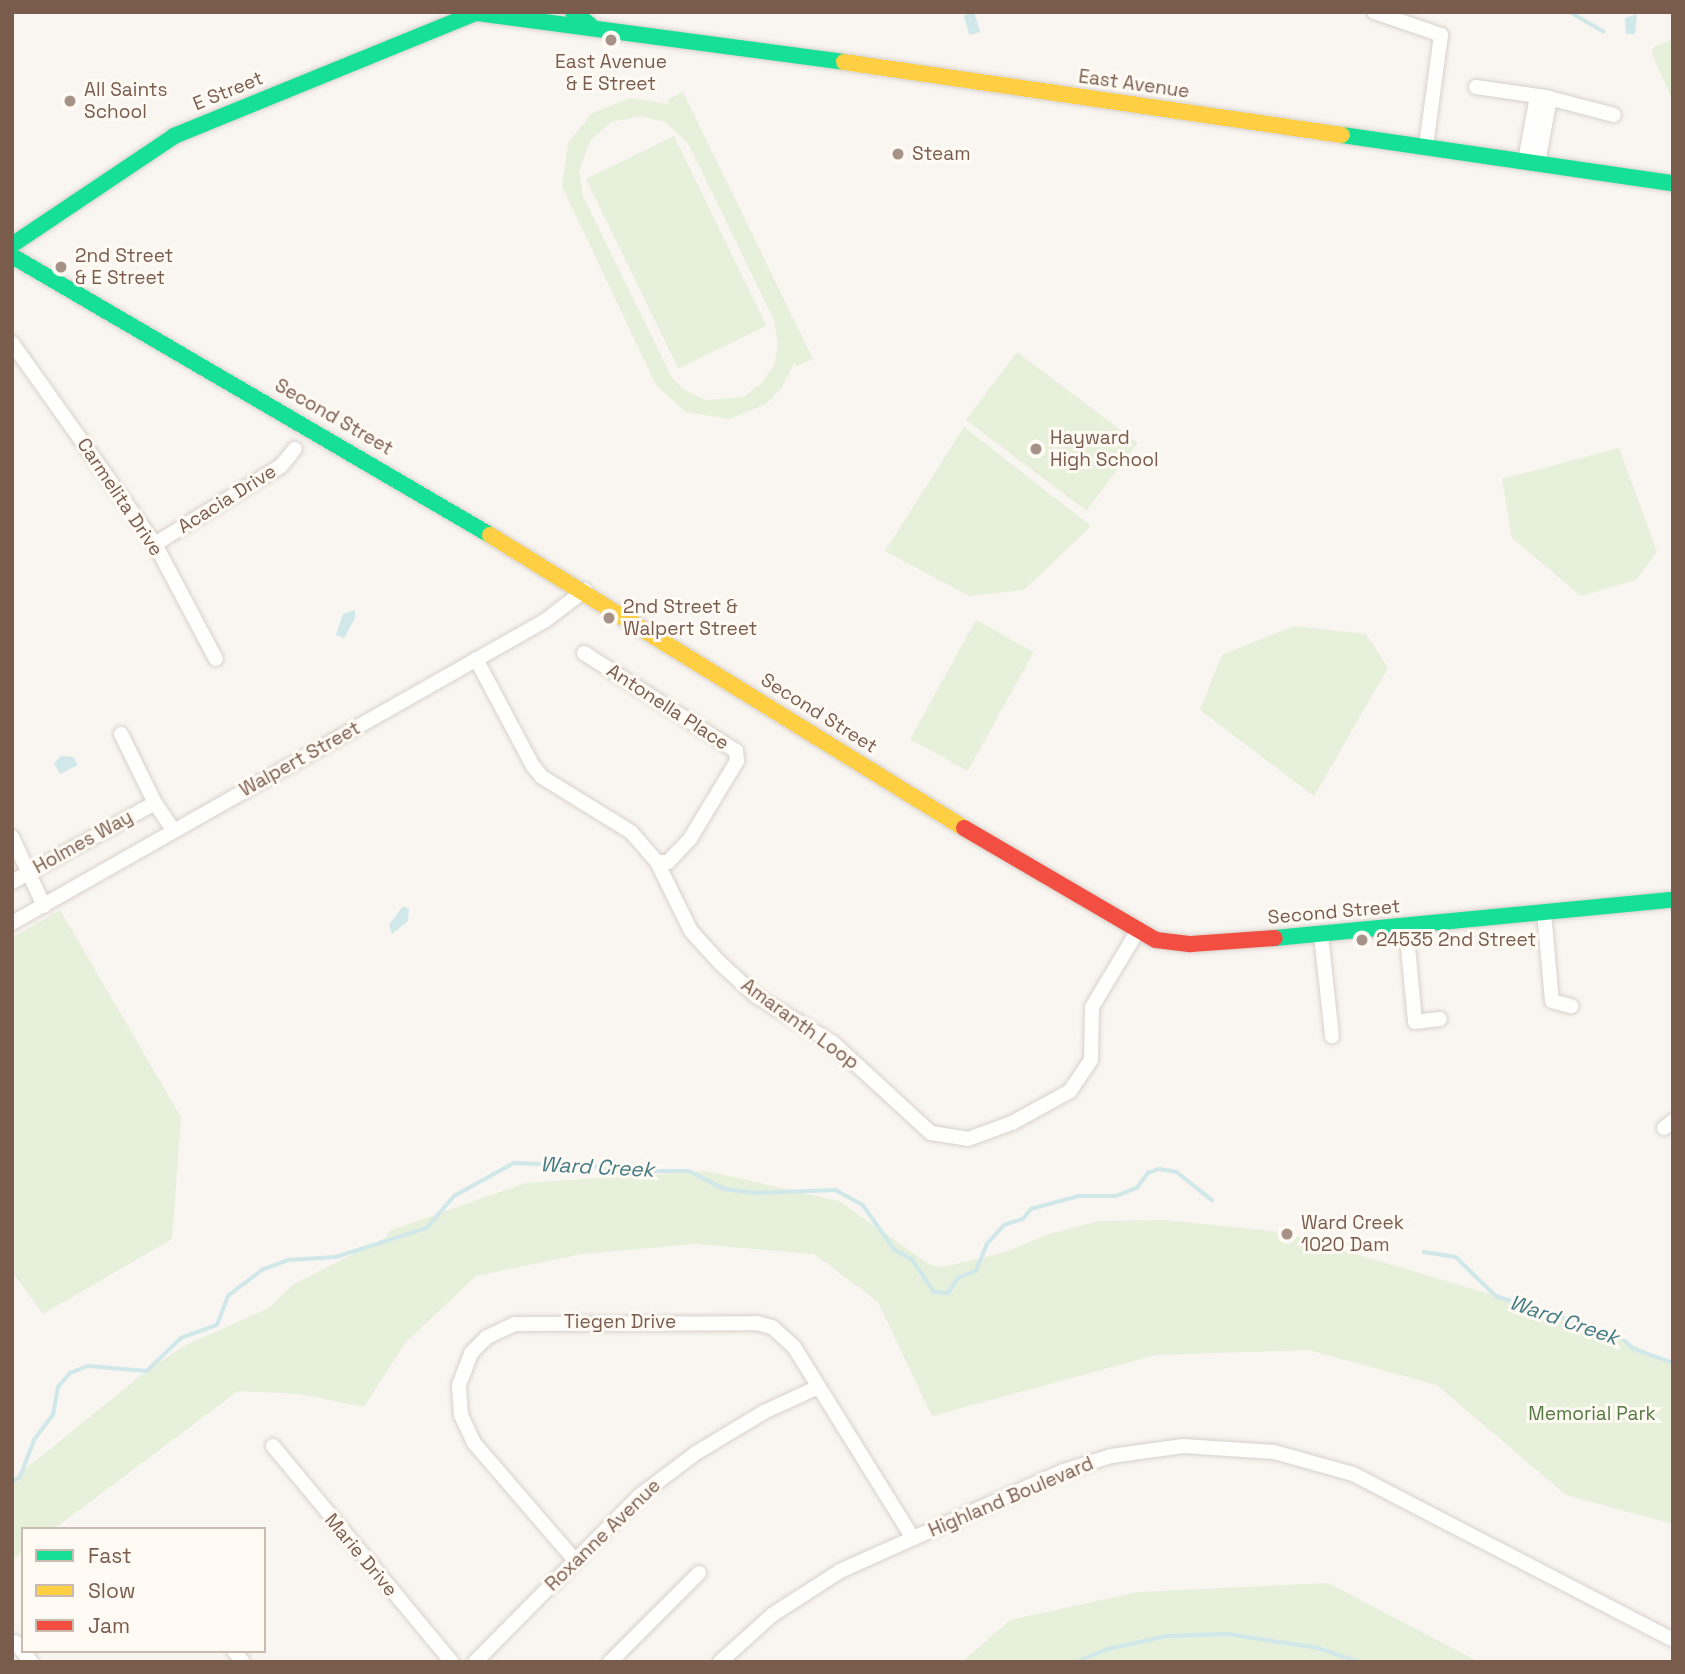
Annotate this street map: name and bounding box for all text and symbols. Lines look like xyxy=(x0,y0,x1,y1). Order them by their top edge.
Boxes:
marker: East Avenue & E Street xyxy=(603,32,619,48)
place label: East Avenue & E Street xyxy=(555,51,667,95)
street label: East Avenue xyxy=(1077,65,1191,103)
street label: E Street xyxy=(190,67,266,115)
place label: All Saints School xyxy=(84,79,168,123)
marker: All Saints School xyxy=(62,93,78,109)
place label: Steam xyxy=(912,143,971,165)
marker: Steam xyxy=(890,146,906,162)
place label: 2nd Street & E Street xyxy=(75,245,173,289)
marker: 2nd Street & E Street xyxy=(53,259,69,275)
street label: Second Street xyxy=(271,374,397,460)
place label: Hayward High School xyxy=(1050,427,1159,471)
street label: Carmelita Drive xyxy=(72,434,168,560)
marker: Hayward High School xyxy=(1028,441,1044,457)
street label: Acacia Drive xyxy=(174,460,280,538)
place label: 2nd Street & Walpert Street xyxy=(623,596,757,640)
marker: 2nd Street & Walpert Street xyxy=(601,610,617,626)
street label: Antonella Place xyxy=(603,659,733,755)
street label: Second Street xyxy=(757,668,881,758)
street label: Walpert Street xyxy=(236,716,364,802)
street label: Holmes Way xyxy=(29,805,137,879)
street label: Second Street xyxy=(1267,895,1401,929)
place label: 24535 2nd Street xyxy=(1376,929,1536,951)
marker: 24535 2nd Street xyxy=(1354,932,1370,948)
street label: Amaranth Loop xyxy=(737,974,863,1074)
water label: Ward Creek xyxy=(539,1151,655,1183)
place label: Ward Creek 1020 Dam xyxy=(1301,1212,1404,1256)
marker: Ward Creek 1020 Dam xyxy=(1279,1226,1295,1242)
water label: Ward Creek xyxy=(1506,1290,1622,1350)
street label: Tiegen Drive xyxy=(564,1311,676,1333)
park label: Memorial Park xyxy=(1528,1403,1656,1425)
street label: Highland Boulevard xyxy=(925,1452,1097,1542)
street label: Roxanne Avenue xyxy=(541,1474,665,1596)
street label: Marie Drive xyxy=(320,1509,402,1601)
legend xyxy=(21,1527,266,1653)
text: Fast xyxy=(88,1542,132,1569)
text: Slow xyxy=(88,1577,136,1604)
text: Jam xyxy=(88,1612,130,1639)

